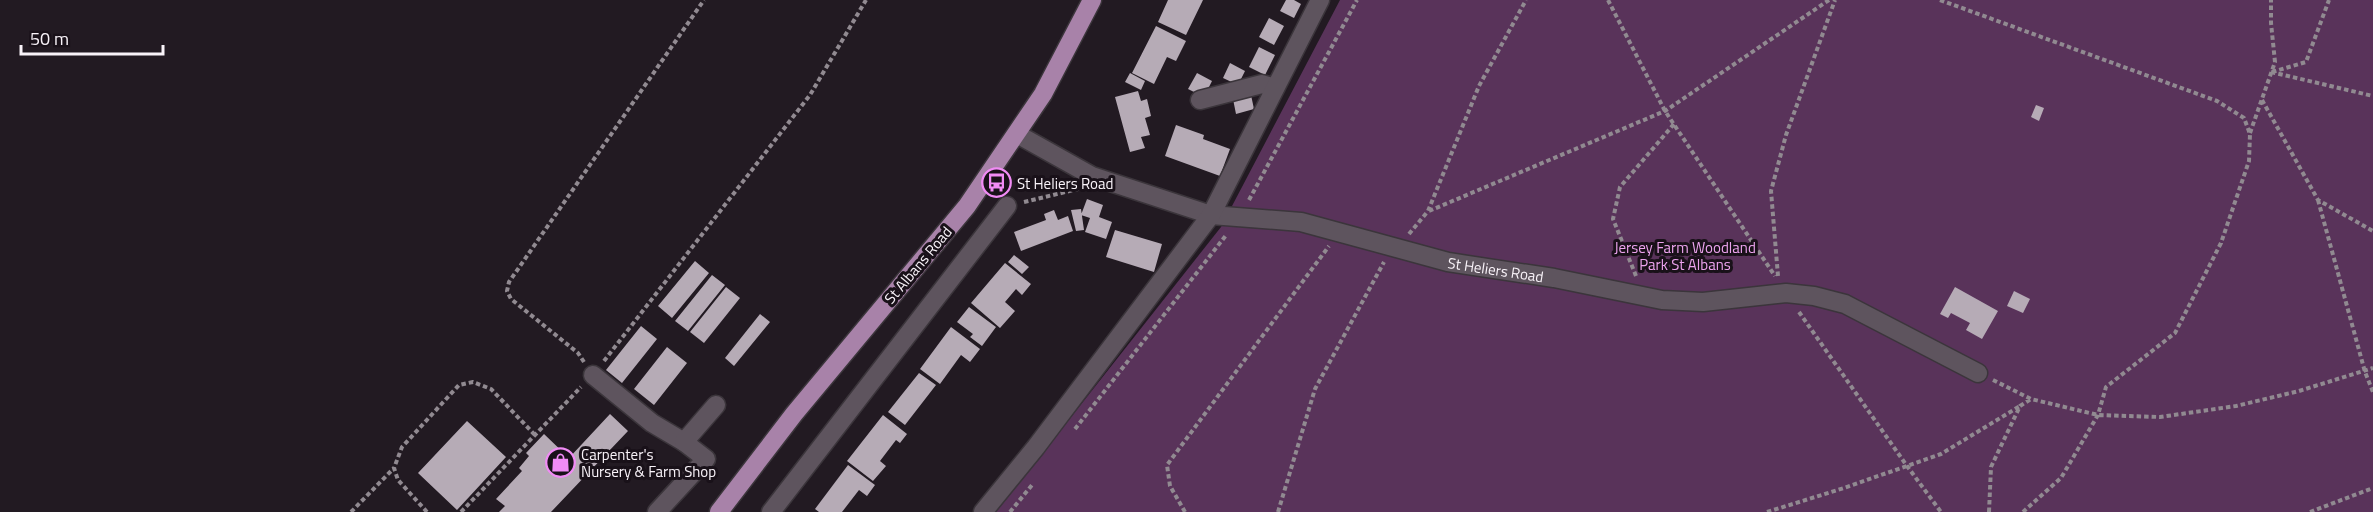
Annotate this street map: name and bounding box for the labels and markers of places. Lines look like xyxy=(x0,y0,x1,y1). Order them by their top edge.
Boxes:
bus stop icon: St Heliers Road xyxy=(980,167,1012,199)
place label: St Heliers Road xyxy=(1017,172,1113,195)
place label: Carpenter's Nursery & Farm Shop xyxy=(581,443,716,483)
shop icon: Carpenter's Nursery & Farm Shop xyxy=(544,447,576,479)

